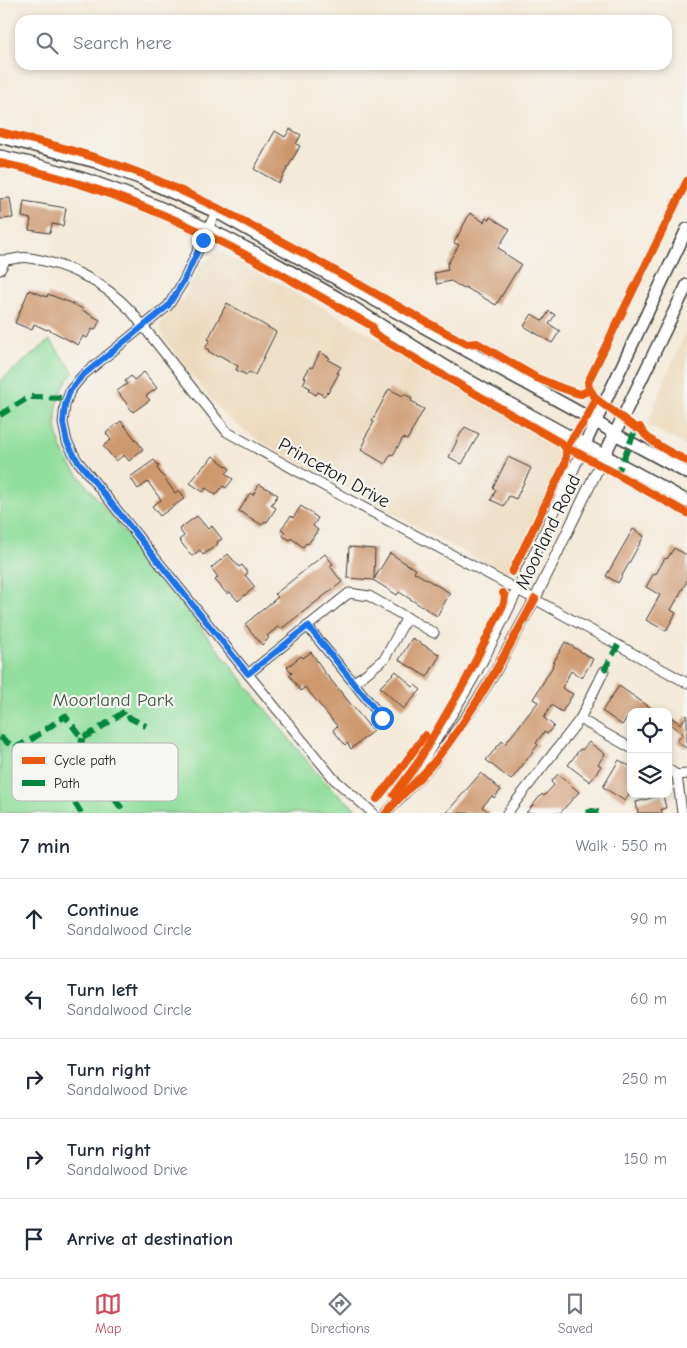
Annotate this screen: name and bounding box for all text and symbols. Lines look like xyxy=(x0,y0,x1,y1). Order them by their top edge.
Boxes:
search box xyxy=(15,15,672,70)
icon: search xyxy=(33,29,61,57)
text: Search here xyxy=(73,32,172,54)
route end xyxy=(192,229,215,252)
street label: Princeton Drive xyxy=(274,433,394,513)
street label: Moorland Road xyxy=(511,471,585,593)
park label: Moorland Park xyxy=(53,689,174,711)
route start xyxy=(371,707,394,730)
map controls xyxy=(627,708,672,798)
button: locate xyxy=(627,708,672,753)
legend xyxy=(12,743,178,801)
text: Cycle path xyxy=(54,752,116,769)
button: layers xyxy=(627,753,672,798)
text: Path xyxy=(54,775,80,792)
text: 7 min xyxy=(20,834,70,858)
text: Walk · 550 m xyxy=(576,837,667,855)
text: Continue xyxy=(67,899,139,921)
icon: ahead xyxy=(20,905,48,933)
text: 90 m xyxy=(630,910,667,928)
text: Sandalwood Circle xyxy=(67,921,192,939)
text: Turn left xyxy=(67,979,138,1001)
icon: left xyxy=(20,985,48,1013)
text: 60 m xyxy=(630,990,667,1008)
text: Sandalwood Circle xyxy=(67,1001,192,1019)
text: Turn right xyxy=(67,1059,151,1081)
icon: right xyxy=(20,1065,48,1093)
text: 250 m xyxy=(622,1070,667,1088)
text: Sandalwood Drive xyxy=(67,1081,188,1099)
text: Turn right xyxy=(67,1139,151,1161)
icon: right xyxy=(20,1145,48,1173)
text: 150 m xyxy=(624,1150,667,1168)
text: Sandalwood Drive xyxy=(67,1161,188,1179)
icon: arrive xyxy=(20,1225,48,1253)
text: Arrive at destination xyxy=(67,1228,233,1250)
tab: Map xyxy=(94,1290,122,1337)
tab: Directions xyxy=(310,1290,370,1337)
tab: Saved xyxy=(558,1290,593,1337)

